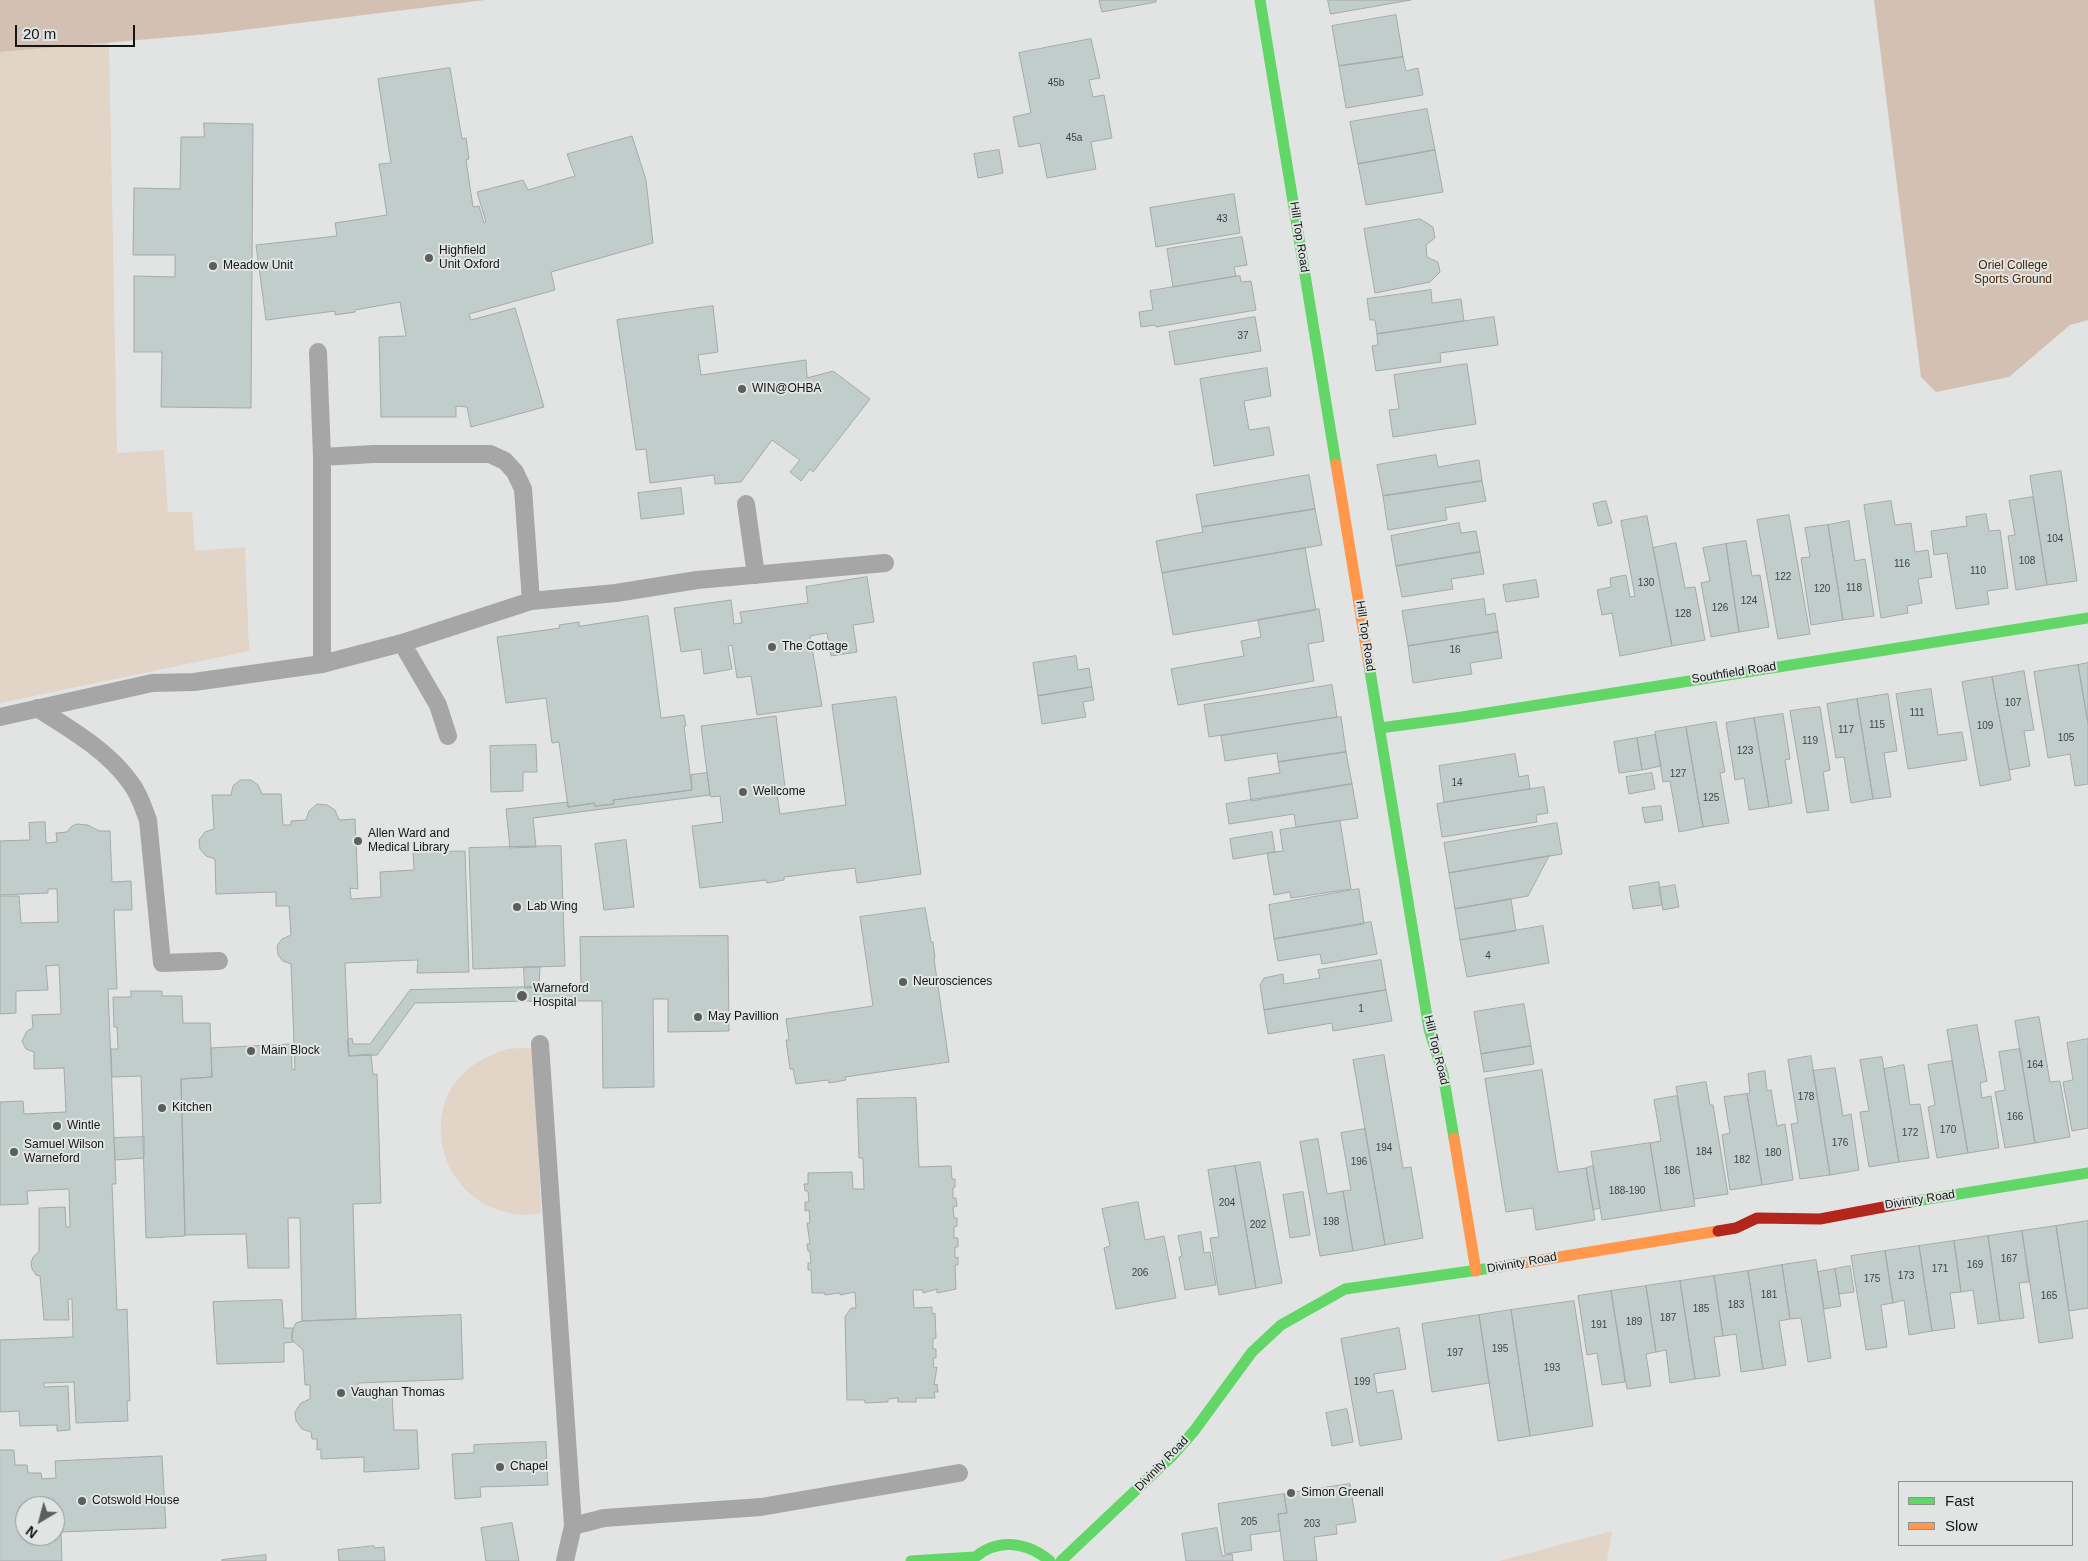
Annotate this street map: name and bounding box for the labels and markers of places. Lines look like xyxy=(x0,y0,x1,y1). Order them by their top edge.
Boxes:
place label: Highfield Unit Oxford xyxy=(439,244,500,272)
marker: Highfield Unit Oxford xyxy=(423,252,435,264)
place label: Meadow Unit xyxy=(223,259,293,273)
marker: Meadow Unit xyxy=(207,260,219,272)
place label: WIN@OHBA xyxy=(752,382,822,396)
marker: WIN@OHBA xyxy=(736,383,748,395)
place label: The Cottage xyxy=(782,640,848,654)
marker: The Cottage xyxy=(766,641,778,653)
place label: Wellcome xyxy=(753,785,805,799)
marker: Wellcome xyxy=(737,786,749,798)
place label: Allen Ward and Medical Library xyxy=(368,827,450,855)
marker: Allen Ward and Medical Library xyxy=(352,835,364,847)
place label: Lab Wing xyxy=(527,900,578,914)
marker: Lab Wing xyxy=(511,901,523,913)
place label: Neurosciences xyxy=(913,975,992,989)
marker: Neurosciences xyxy=(897,976,909,988)
place label: Warneford Hospital xyxy=(533,982,589,1010)
marker: Warneford Hospital xyxy=(515,989,529,1003)
place label: May Pavillion xyxy=(708,1010,779,1024)
marker: May Pavillion xyxy=(692,1011,704,1023)
place label: Main Block xyxy=(261,1044,320,1058)
marker: Main Block xyxy=(245,1045,257,1057)
place label: Kitchen xyxy=(172,1101,212,1115)
marker: Kitchen xyxy=(156,1102,168,1114)
place label: Wintle xyxy=(67,1119,100,1133)
marker: Wintle xyxy=(51,1120,63,1132)
place label: Samuel Wilson Warneford xyxy=(24,1138,104,1166)
marker: Samuel Wilson Warneford xyxy=(8,1146,20,1158)
place label: Vaughan Thomas xyxy=(351,1386,445,1400)
marker: Vaughan Thomas xyxy=(335,1387,347,1399)
place label: Chapel xyxy=(510,1460,548,1474)
marker: Chapel xyxy=(494,1461,506,1473)
place label: Simon Greenall xyxy=(1301,1486,1384,1500)
marker: Simon Greenall xyxy=(1285,1487,1297,1499)
place label: Cotswold House xyxy=(92,1494,179,1508)
marker: Cotswold House xyxy=(76,1495,88,1507)

